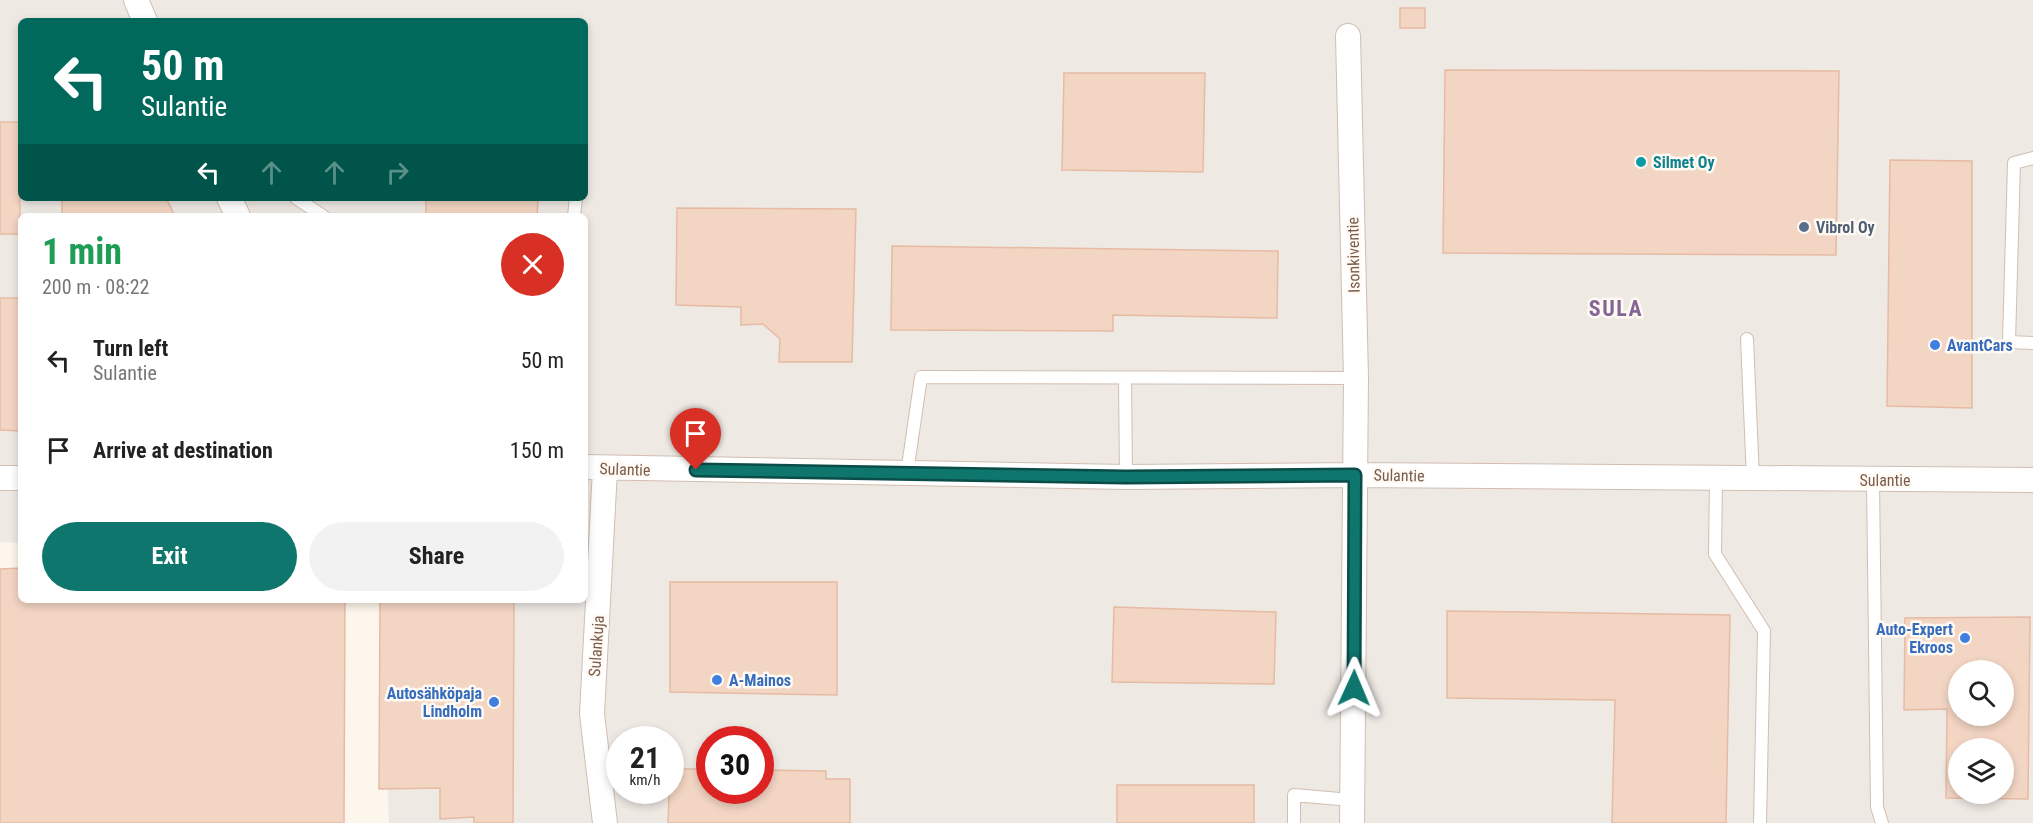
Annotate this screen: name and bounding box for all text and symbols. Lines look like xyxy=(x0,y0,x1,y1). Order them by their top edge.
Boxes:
text: 50 m xyxy=(141,41,224,90)
icon: left xyxy=(42,42,120,120)
text: Sulantie xyxy=(141,91,227,123)
place label: Silmet Oy xyxy=(1653,153,1715,172)
marker: Silmet Oy xyxy=(1634,155,1648,169)
icon: left xyxy=(192,156,225,189)
icon: ahead xyxy=(255,156,288,189)
icon: ahead xyxy=(318,156,351,189)
icon: right xyxy=(381,156,414,189)
street label: Isonkiventie xyxy=(1343,217,1364,293)
place label: Vibrol Oy xyxy=(1816,218,1875,237)
marker: Vibrol Oy xyxy=(1797,220,1811,234)
text: 1 min xyxy=(42,231,122,273)
button: close xyxy=(501,233,564,296)
text: 200 m · 08:22 xyxy=(42,275,149,299)
district label: SULA xyxy=(1589,296,1643,321)
text: Turn left xyxy=(93,336,168,361)
place label: AvantCars xyxy=(1947,336,2013,355)
marker: AvantCars xyxy=(1928,338,1942,352)
icon: left xyxy=(42,344,75,377)
text: 50 m xyxy=(521,348,564,373)
text: Sulantie xyxy=(93,361,157,385)
pin xyxy=(670,408,721,470)
icon: arrive xyxy=(679,417,712,450)
icon: arrive xyxy=(42,434,75,467)
text: Arrive at destination xyxy=(93,438,273,463)
text: 150 m xyxy=(510,438,564,463)
street label: Sulantie xyxy=(599,459,651,480)
street label: Sulantie xyxy=(1373,466,1425,485)
street label: Sulantie xyxy=(1859,471,1911,490)
button: Exit xyxy=(42,522,297,591)
button: Share xyxy=(309,522,564,591)
street label: Sulankuja xyxy=(585,615,608,677)
place label: Auto-Expert Ekroos xyxy=(1876,620,1953,657)
marker: Auto-Expert Ekroos xyxy=(1958,631,1972,645)
position arrow xyxy=(1322,656,1386,720)
map controls xyxy=(1948,660,2014,804)
button: search xyxy=(1948,660,2014,726)
place label: A-Mainos xyxy=(729,671,791,690)
marker: A-Mainos xyxy=(710,673,724,687)
place label: Autosähköpaja Lindholm xyxy=(387,684,482,721)
marker: Autosähköpaja Lindholm xyxy=(487,695,501,709)
speed limit sign: 30 xyxy=(696,726,774,804)
button: layers xyxy=(1948,738,2014,804)
text: 21 xyxy=(630,740,660,775)
text: km/h xyxy=(630,771,660,789)

